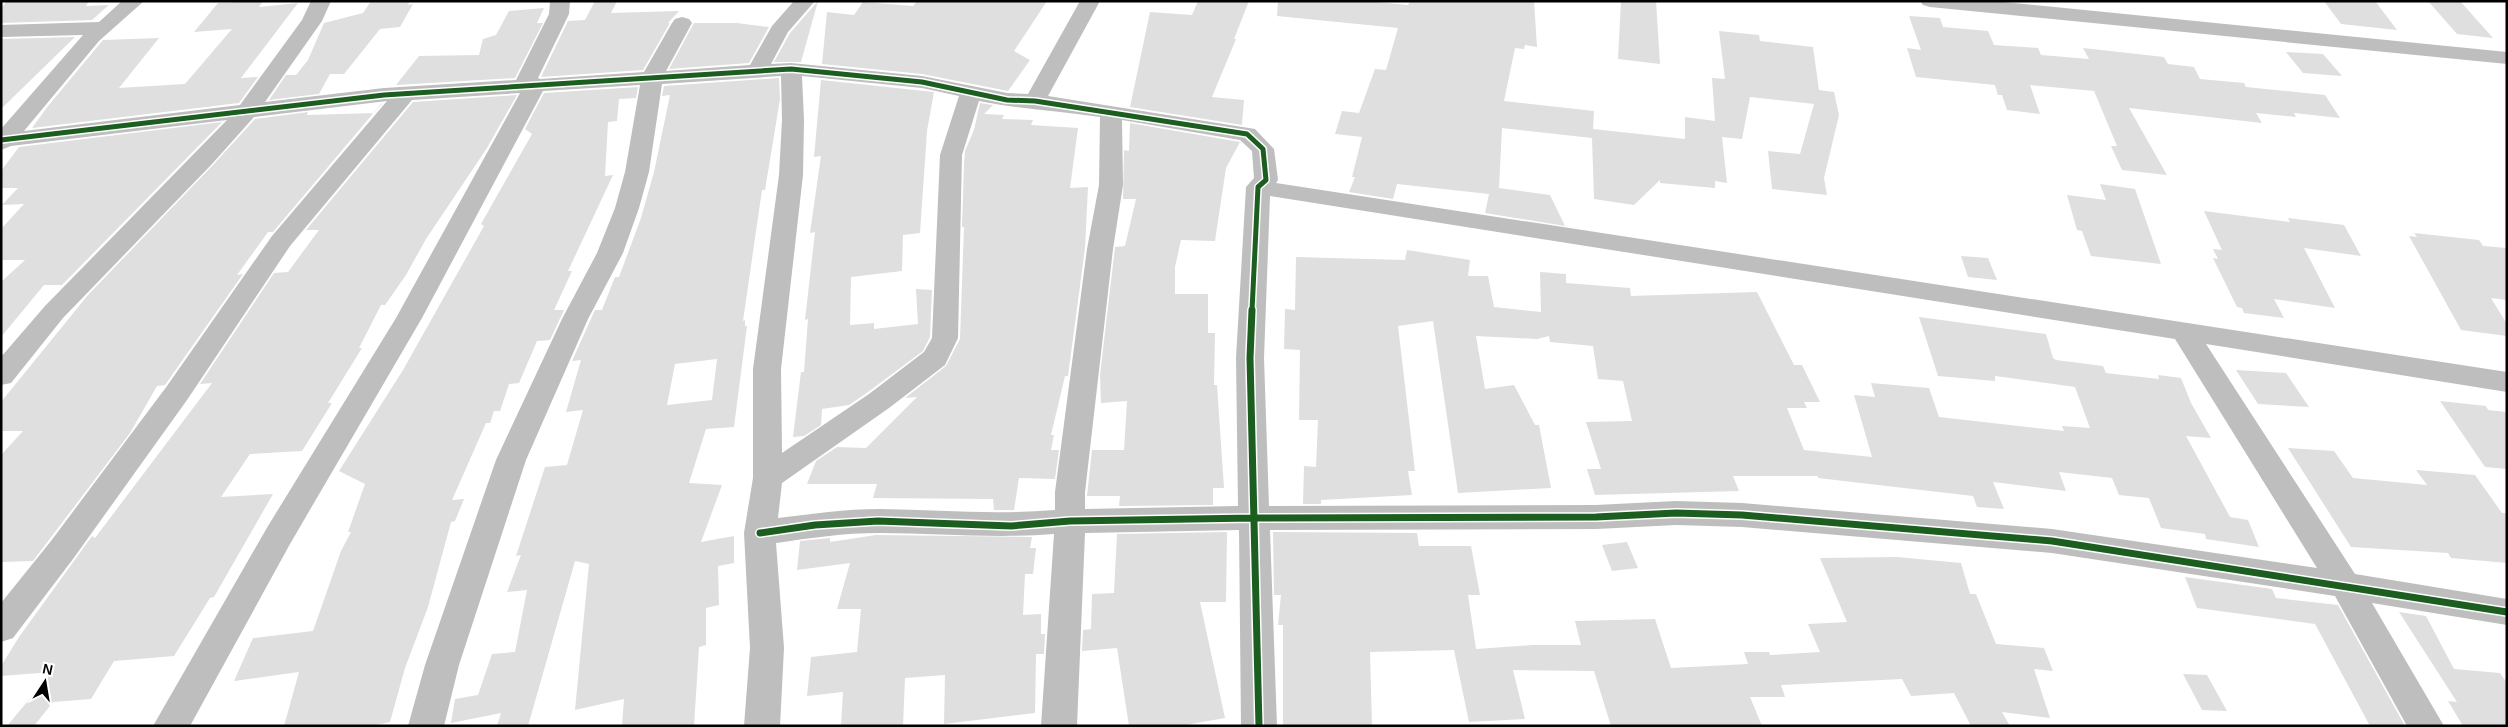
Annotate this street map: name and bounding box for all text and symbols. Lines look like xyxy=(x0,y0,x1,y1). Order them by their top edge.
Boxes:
north arrow xyxy=(20,657,70,707)
text: N xyxy=(41,660,54,678)

